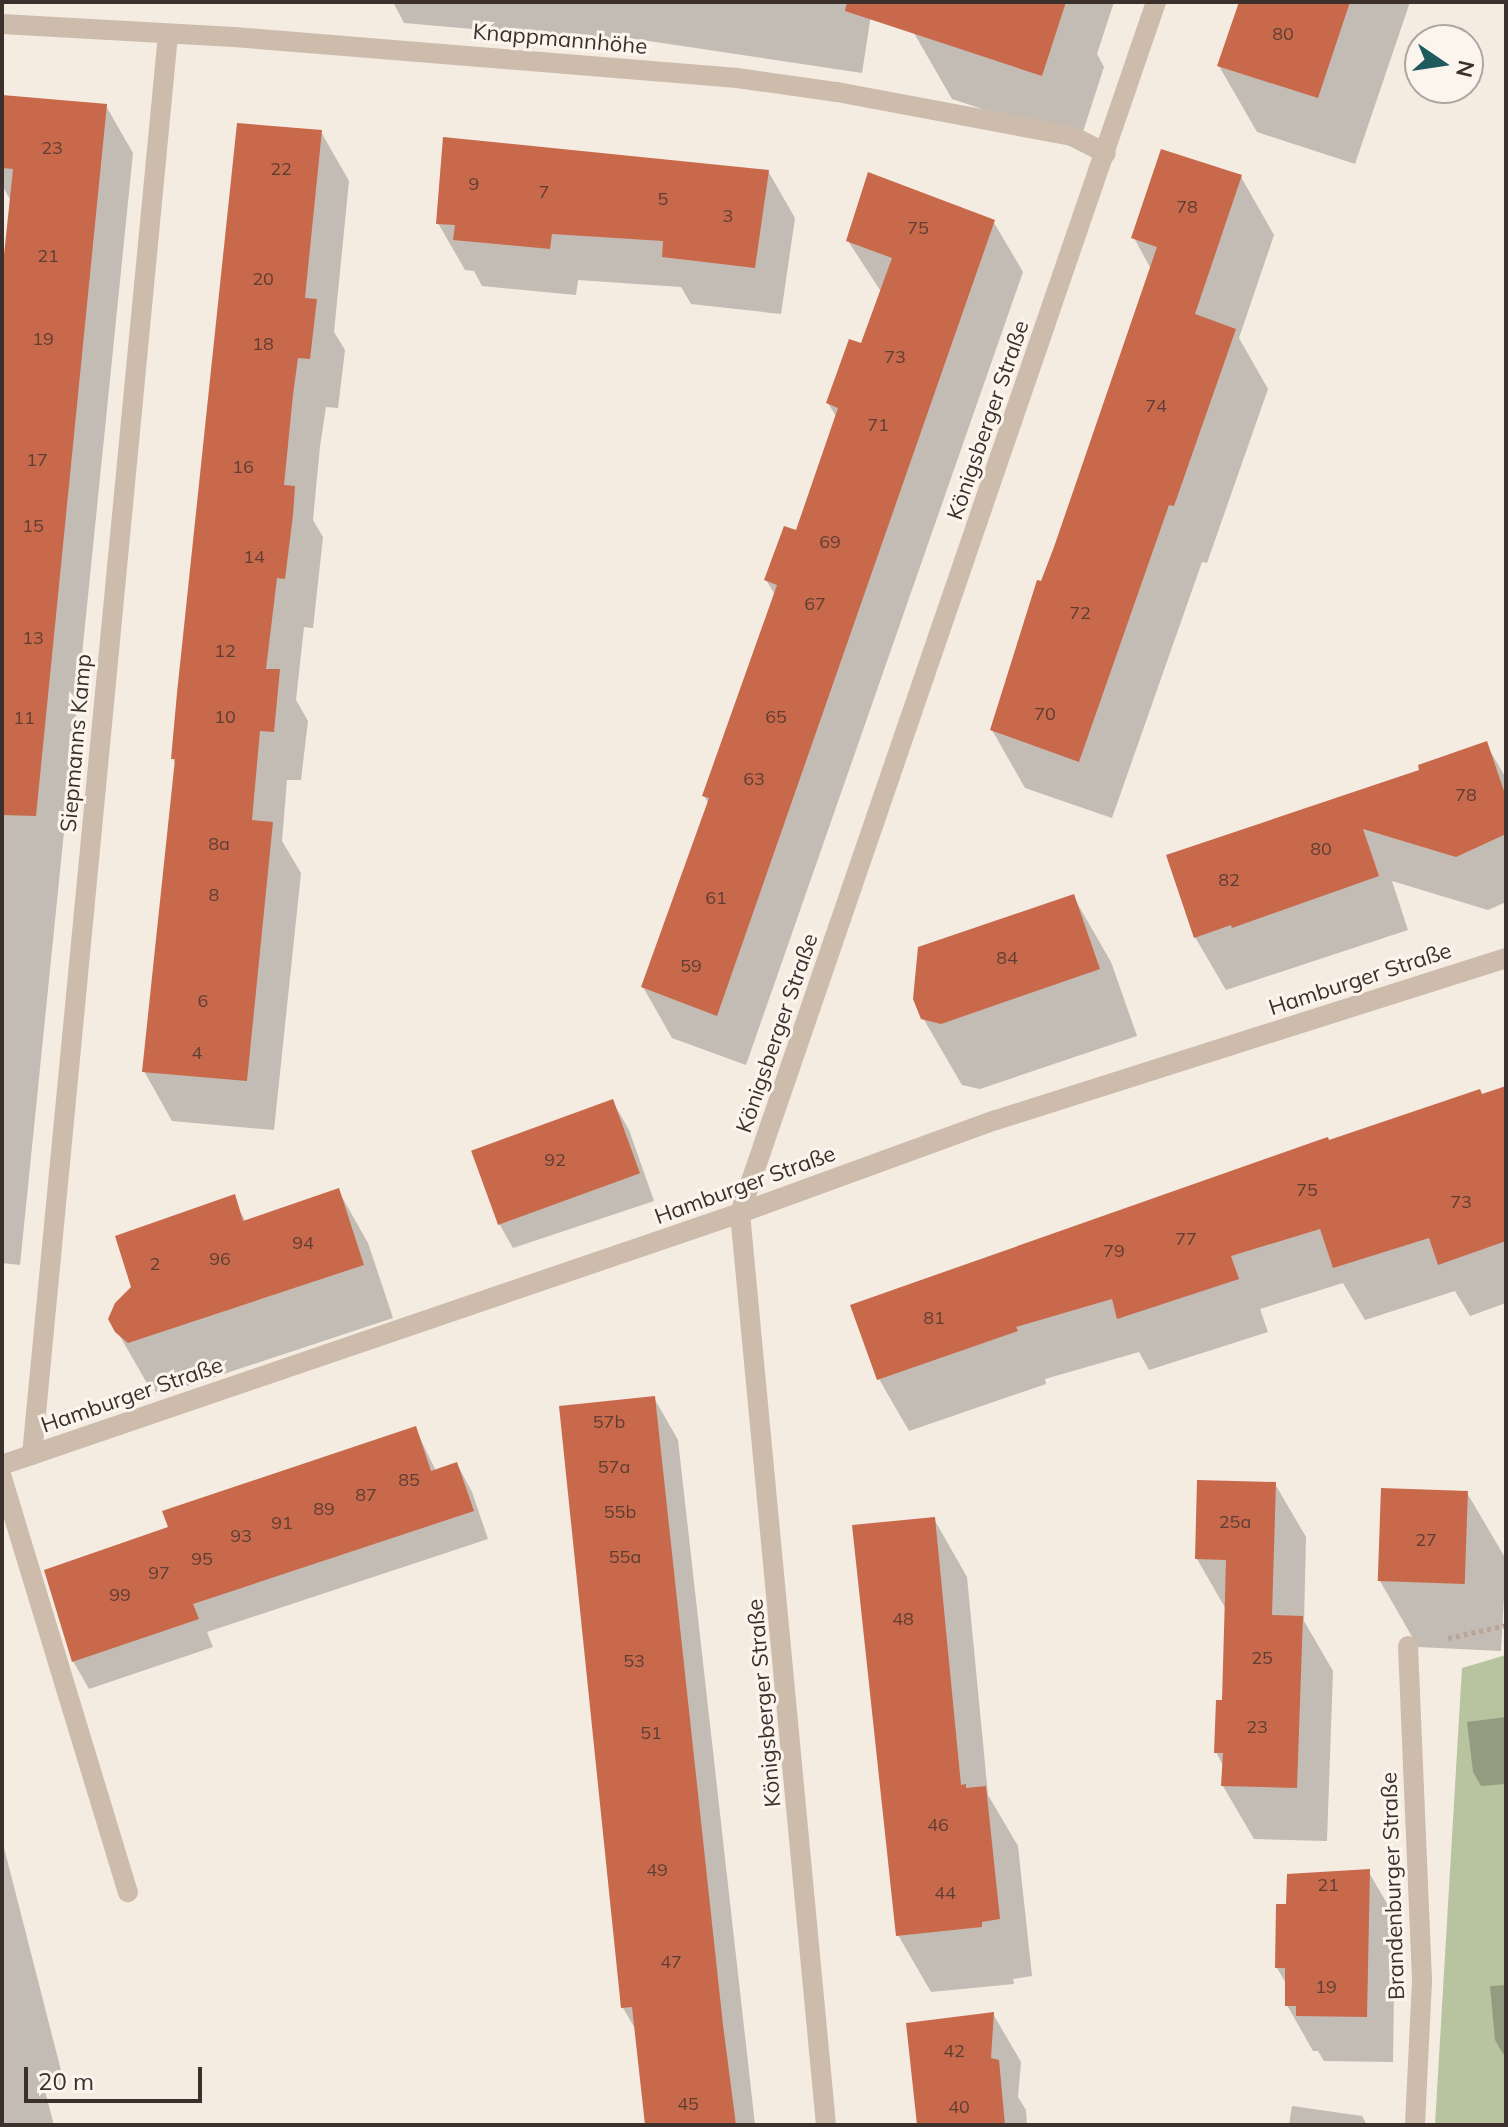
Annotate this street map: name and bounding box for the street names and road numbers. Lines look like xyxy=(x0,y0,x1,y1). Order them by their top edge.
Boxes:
street label: Knappmannhöhe xyxy=(472,18,648,60)
street label: Königsberger Straße xyxy=(942,317,1034,523)
street label: Siepmanns Kamp xyxy=(55,653,97,833)
street label: Königsberger Straße xyxy=(731,930,823,1136)
street label: Hamburger Straße xyxy=(1265,937,1455,1021)
street label: Hamburger Straße xyxy=(651,1140,839,1230)
street label: Hamburger Straße xyxy=(38,1352,226,1438)
street label: Königsberger Straße xyxy=(742,1598,786,1808)
street label: Brandenburger Straße xyxy=(1376,1772,1410,2000)

